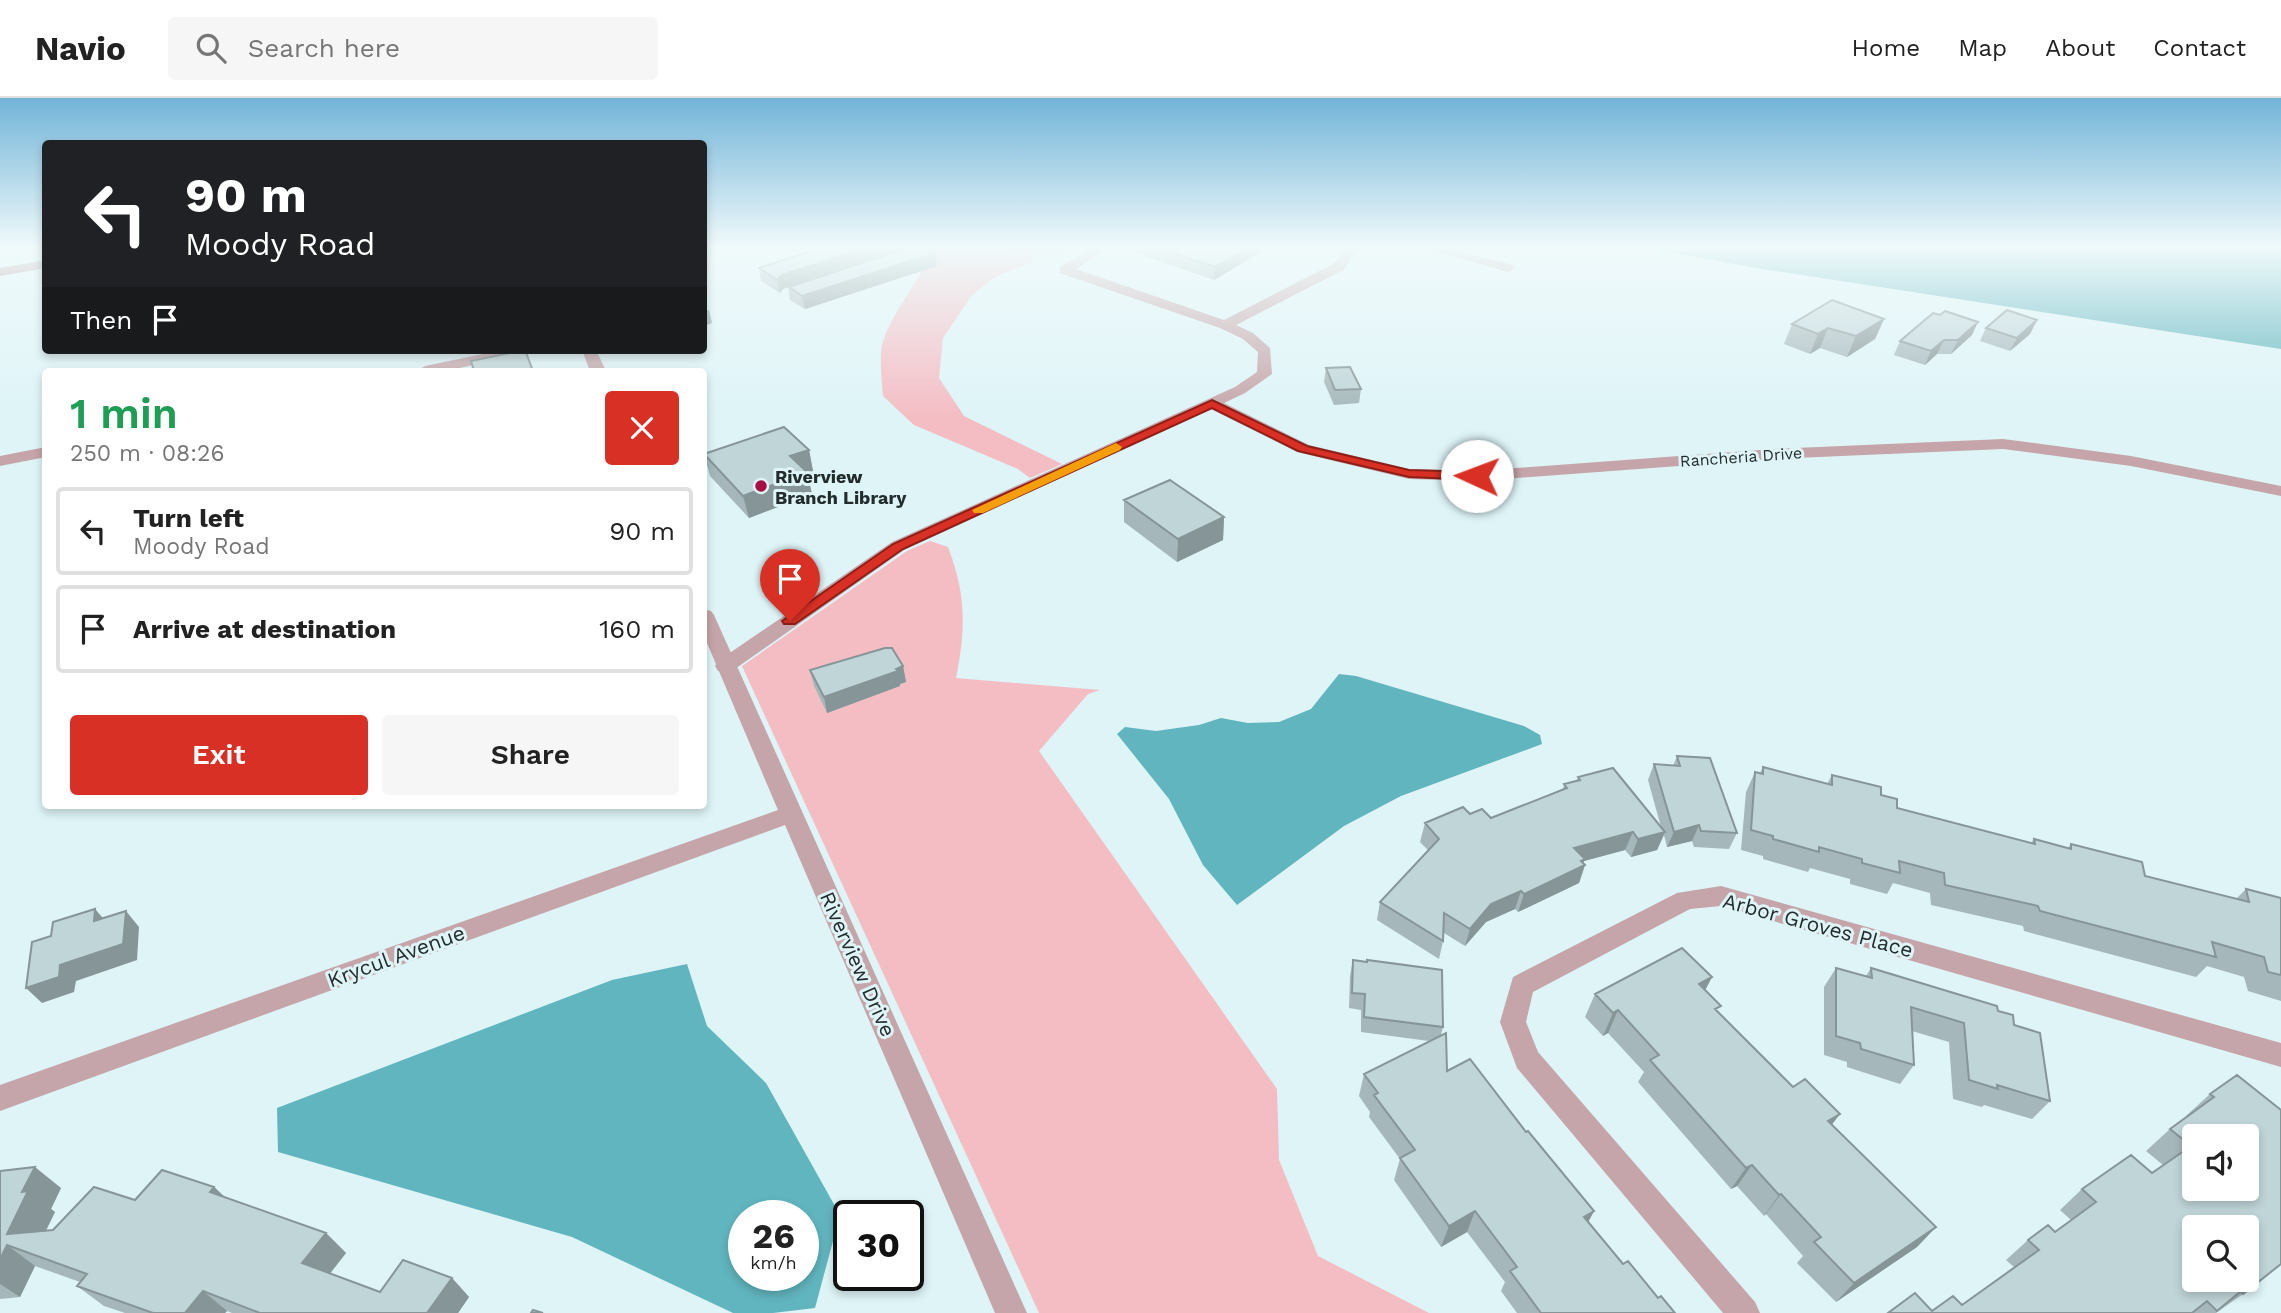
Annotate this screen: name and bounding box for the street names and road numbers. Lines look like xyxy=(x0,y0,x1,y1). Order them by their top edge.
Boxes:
street label: Rancheria Drive xyxy=(1679,443,1803,471)
street label: Riverview Drive xyxy=(815,888,901,1040)
street label: Arbor Groves Place xyxy=(1720,888,1916,962)
street label: Krycul Avenue xyxy=(324,920,468,992)

